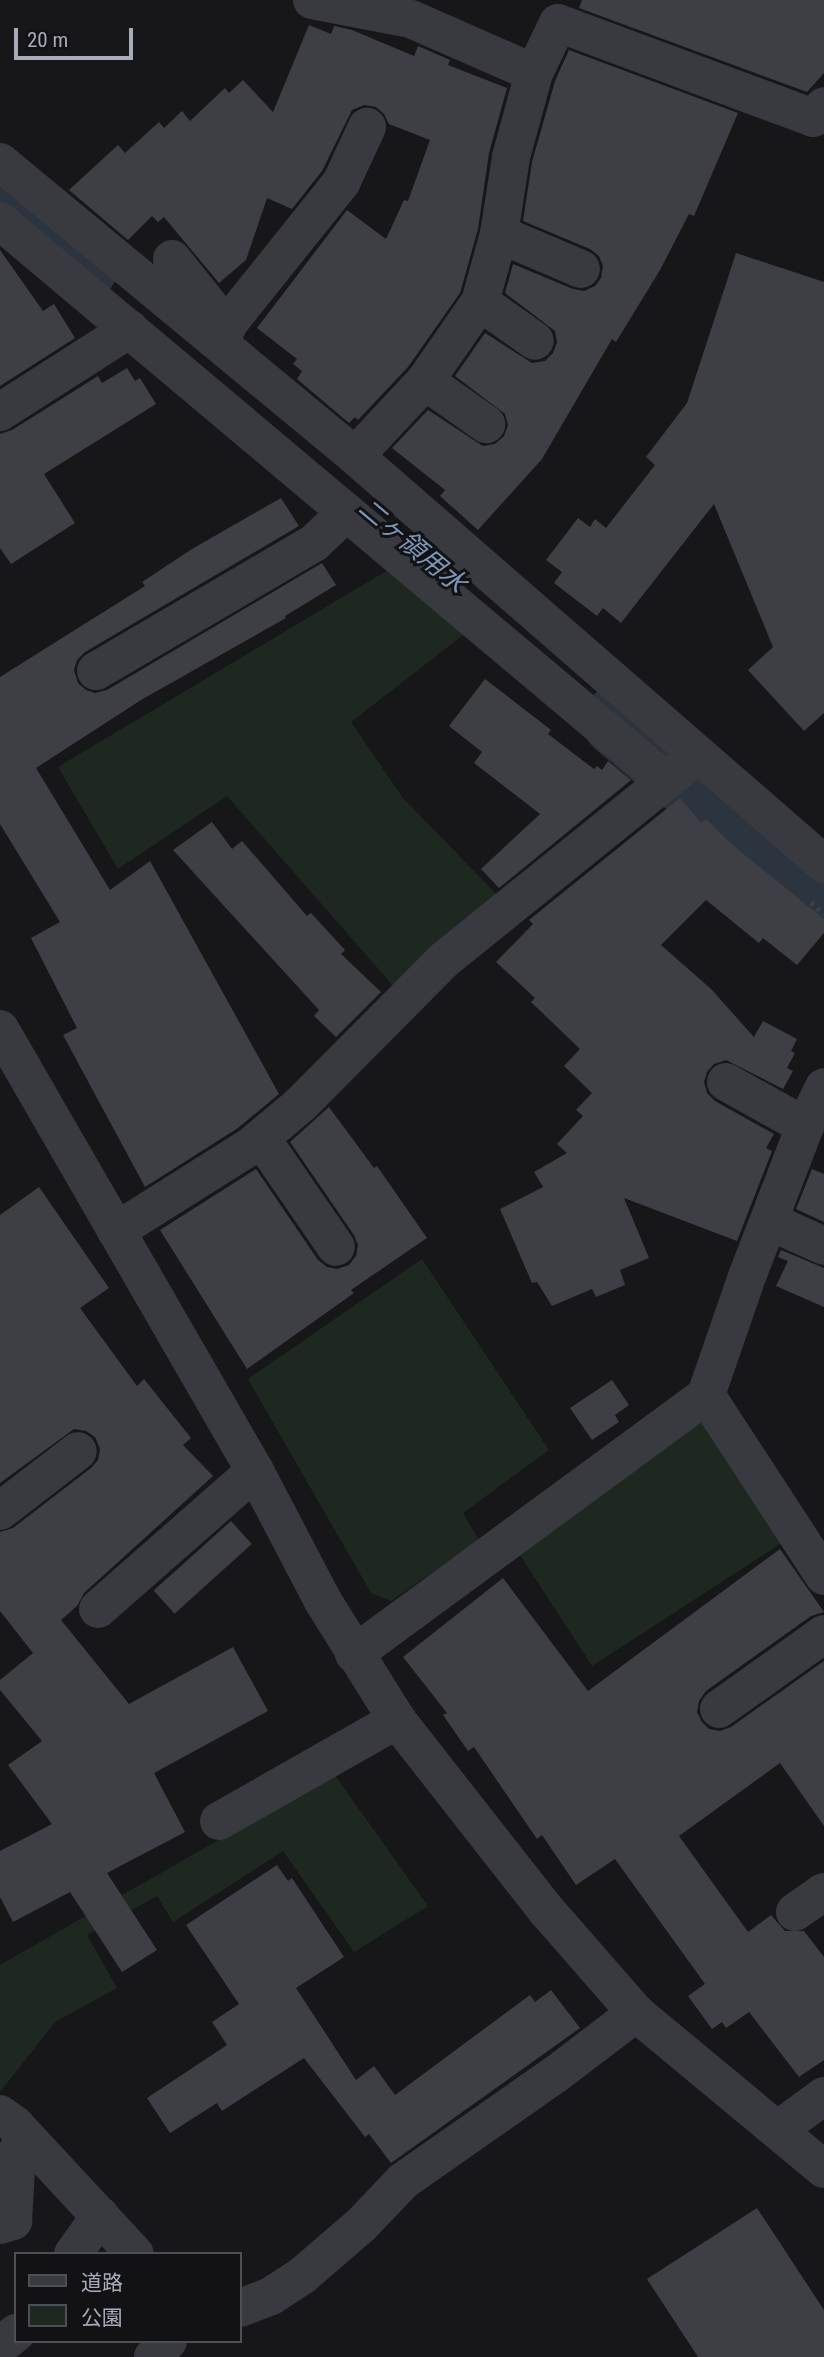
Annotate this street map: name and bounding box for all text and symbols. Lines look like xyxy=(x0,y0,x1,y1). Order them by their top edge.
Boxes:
scale bar xyxy=(18,14,136,58)
text: 20 m xyxy=(27,28,68,52)
water label: 二ヶ領用水 xyxy=(352,492,472,600)
legend xyxy=(14,2252,242,2343)
text: 道路 xyxy=(81,2271,123,2295)
text: 公園 xyxy=(81,2306,123,2330)

